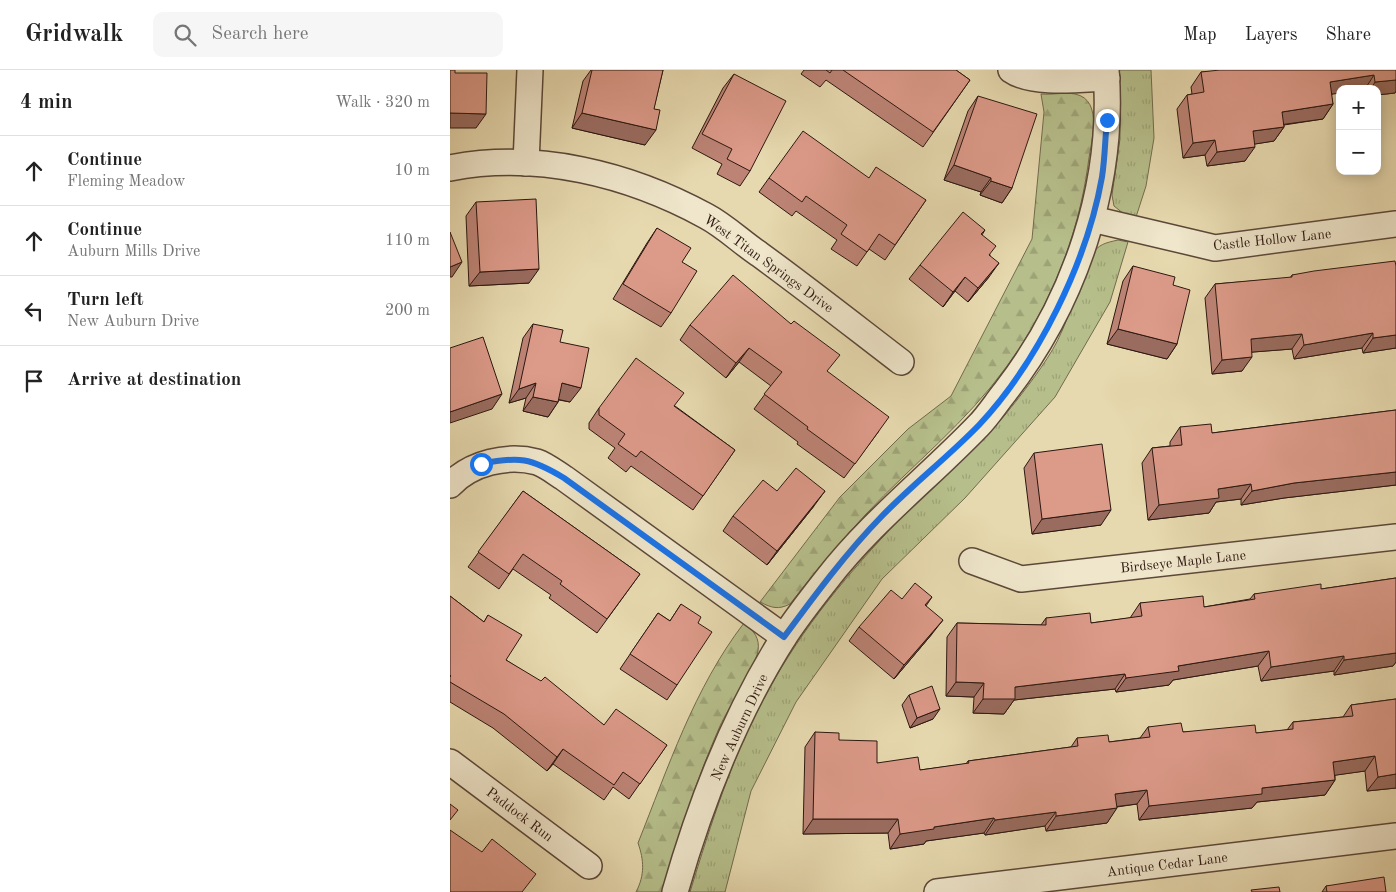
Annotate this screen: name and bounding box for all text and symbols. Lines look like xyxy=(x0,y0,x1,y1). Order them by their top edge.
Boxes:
search box xyxy=(153,12,503,57)
icon: search xyxy=(171,21,199,49)
text: Gridwalk xyxy=(25,23,123,47)
text: Search here xyxy=(211,25,309,44)
text: Map xyxy=(1183,26,1217,44)
text: Layers xyxy=(1245,26,1297,44)
text: Share xyxy=(1325,26,1371,44)
map controls xyxy=(1336,85,1381,175)
button: + xyxy=(1336,85,1381,130)
text: 4 min xyxy=(20,92,73,113)
text: Walk · 320 m xyxy=(335,95,430,111)
route end xyxy=(1096,109,1119,132)
button: − xyxy=(1336,130,1381,175)
text: Continue xyxy=(67,151,142,170)
icon: ahead xyxy=(20,157,48,185)
text: 10 m xyxy=(394,163,430,179)
text: Fleming Meadow xyxy=(67,174,185,190)
street label: West Titan Springs Drive xyxy=(701,212,836,315)
text: Continue xyxy=(67,221,142,240)
icon: ahead xyxy=(20,227,48,255)
street label: Castle Hollow Lane xyxy=(1212,227,1332,253)
text: 110 m xyxy=(385,233,430,249)
text: Auburn Mills Drive xyxy=(67,244,200,260)
text: Turn left xyxy=(67,291,144,310)
icon: left xyxy=(20,297,48,325)
text: 200 m xyxy=(385,303,430,319)
text: New Auburn Drive xyxy=(67,314,199,330)
icon: arrive xyxy=(20,367,48,395)
text: Arrive at destination xyxy=(67,371,241,390)
route start xyxy=(470,453,493,476)
street label: Birdseye Maple Lane xyxy=(1119,548,1247,576)
street label: New Auburn Drive xyxy=(709,672,771,783)
street label: Paddock Run xyxy=(483,785,556,845)
street label: Antique Cedar Lane xyxy=(1106,851,1228,879)

